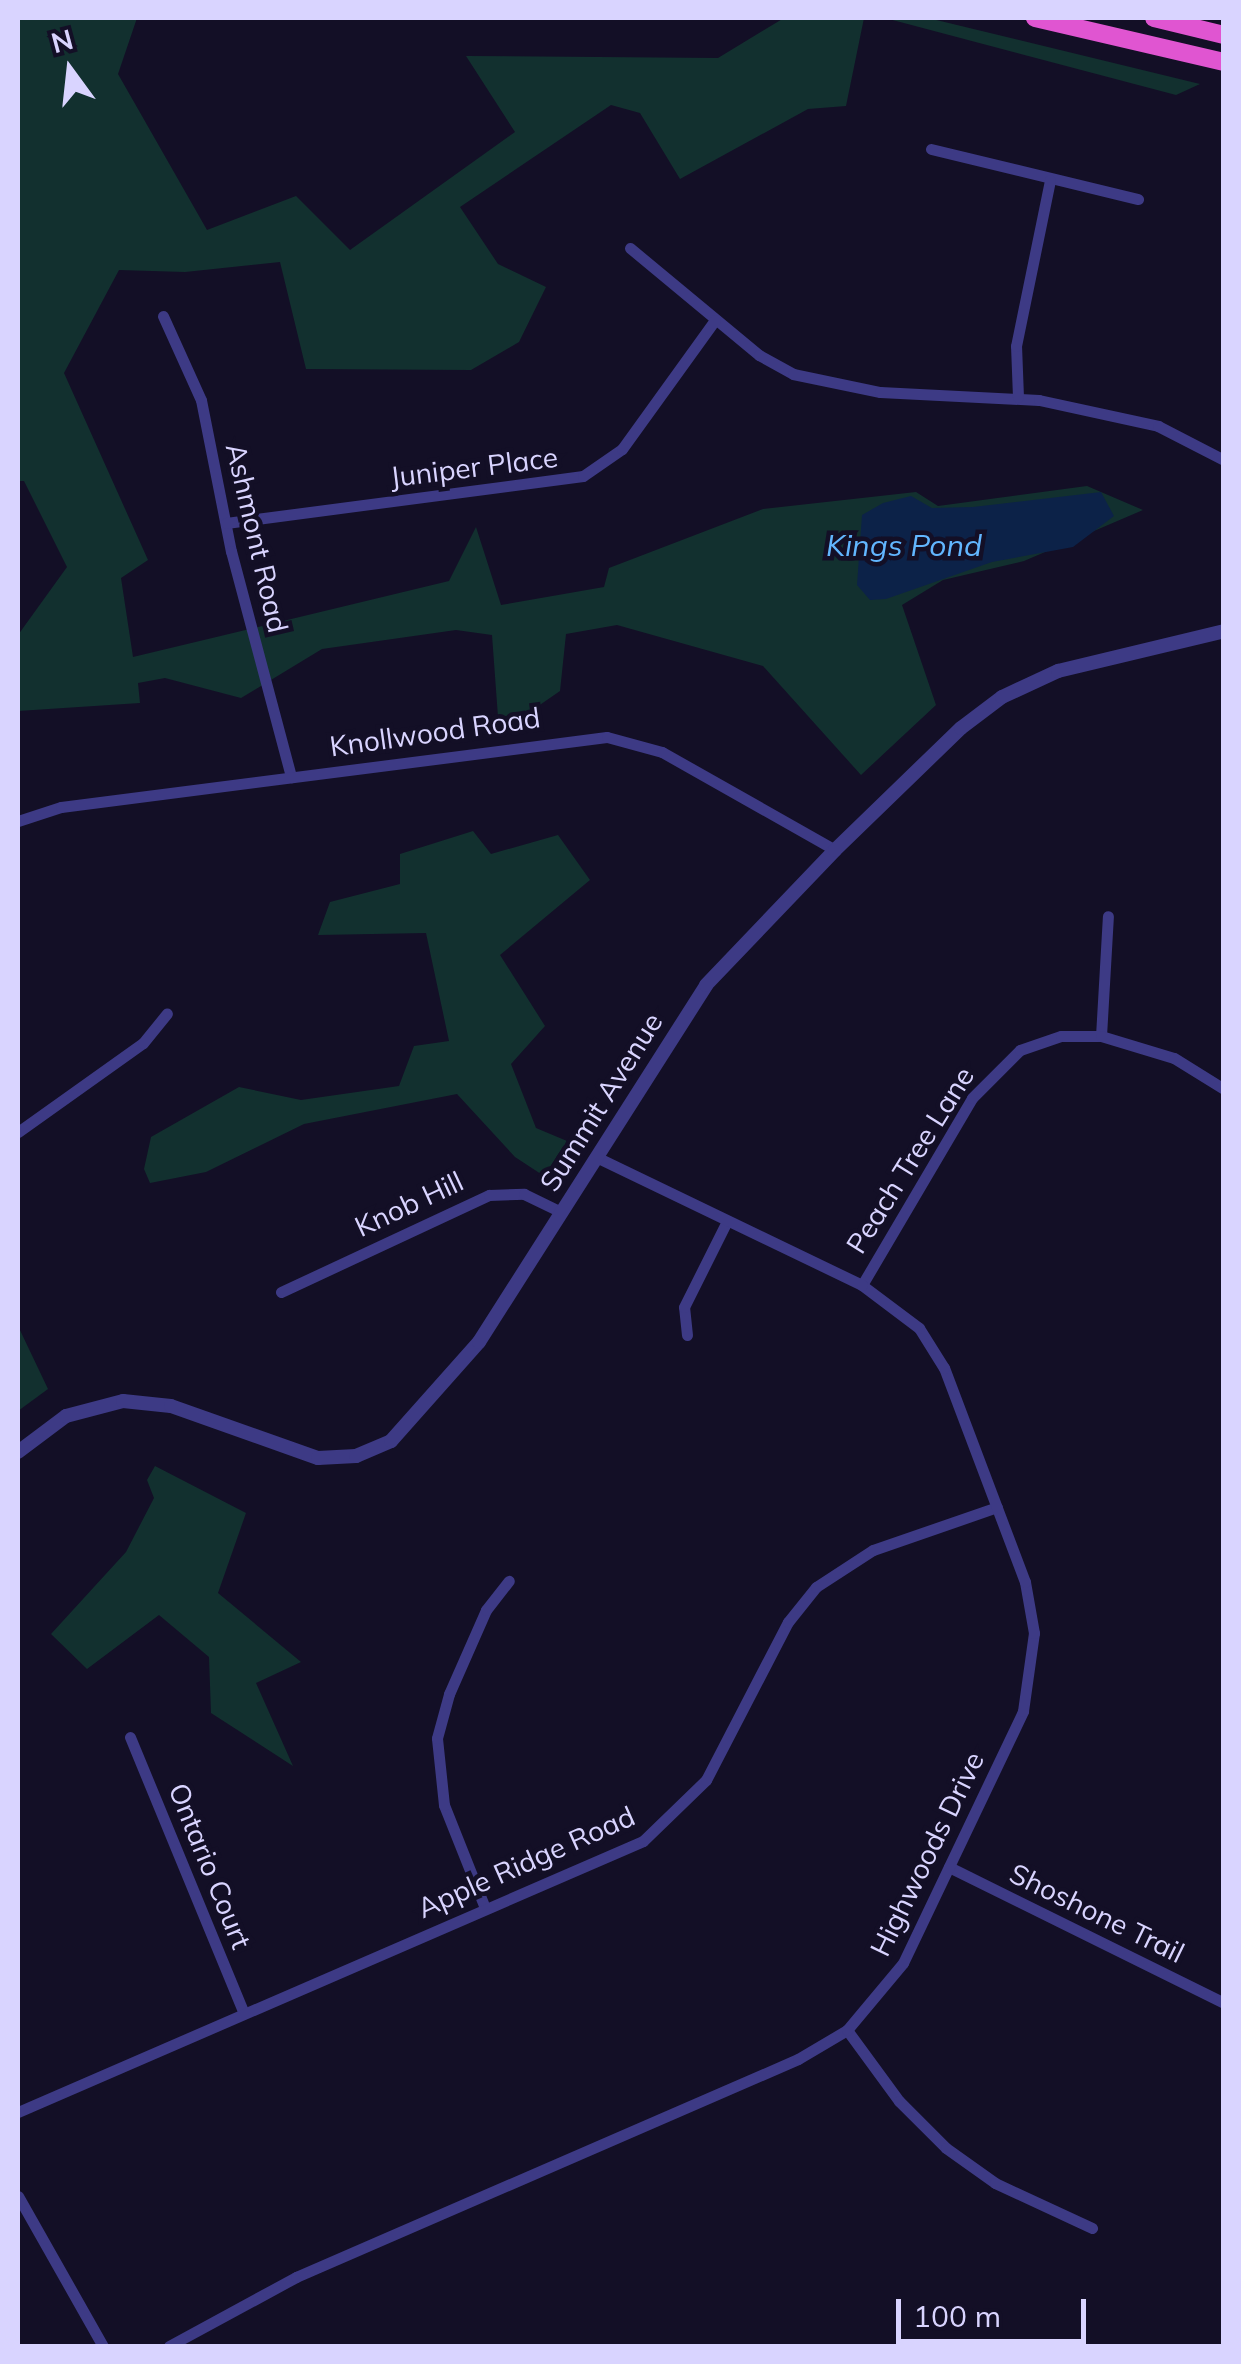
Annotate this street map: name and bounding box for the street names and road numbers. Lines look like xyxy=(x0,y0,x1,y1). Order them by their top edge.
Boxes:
street label: Ashmont Road xyxy=(219,440,295,636)
street label: Juniper Place xyxy=(388,440,560,494)
street label: Knollwood Road xyxy=(328,701,542,763)
street label: Summit Avenue xyxy=(533,1007,669,1197)
street label: Peach Tree Lane xyxy=(839,1061,981,1259)
street label: Knob Hill xyxy=(349,1164,469,1244)
street label: Highwoods Drive xyxy=(863,1746,991,1962)
street label: Ontario Court xyxy=(162,1778,258,1954)
street label: Apple Ridge Road xyxy=(412,1799,640,1925)
street label: Shoshone Trail xyxy=(1004,1856,1190,1970)

